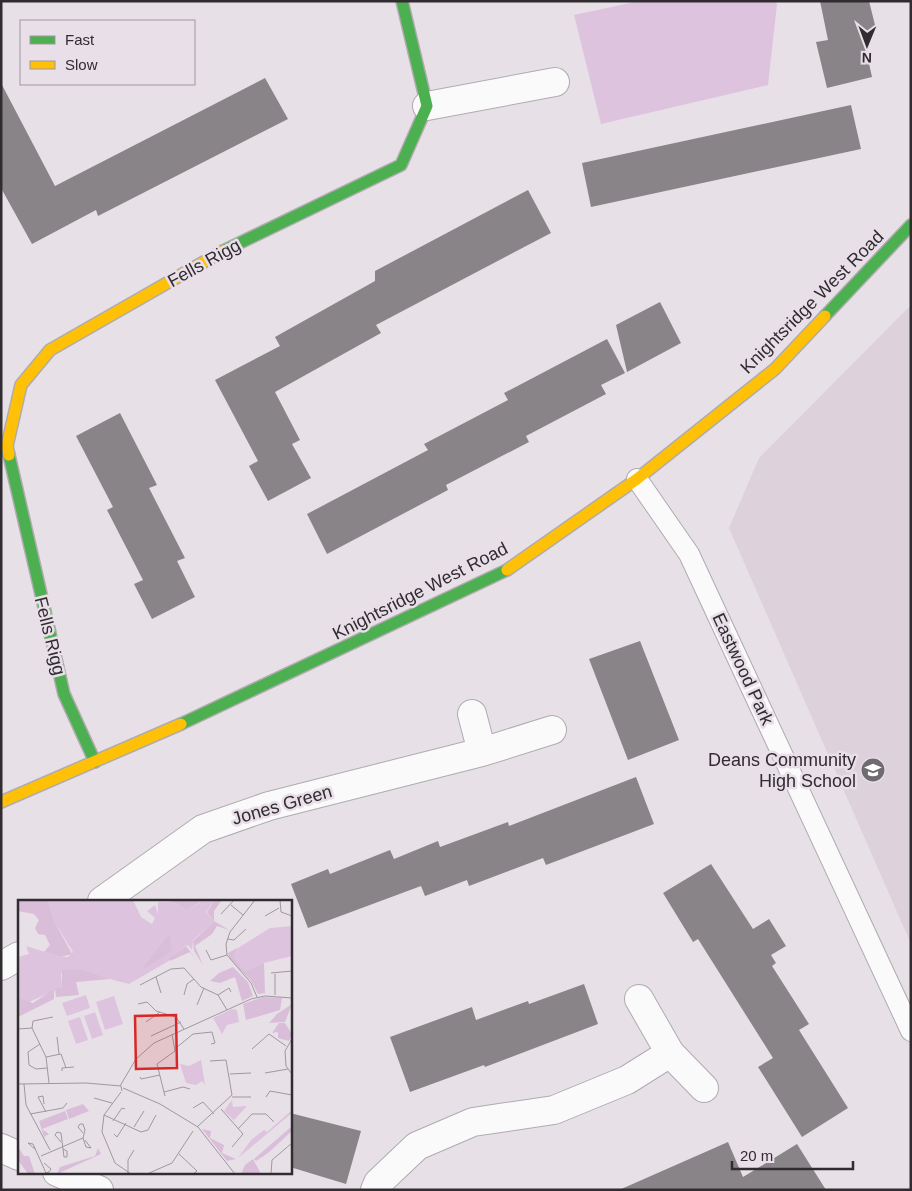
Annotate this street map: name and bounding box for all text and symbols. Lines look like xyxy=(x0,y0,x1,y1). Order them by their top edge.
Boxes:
legend xyxy=(20,20,195,85)
north arrow xyxy=(842,20,892,70)
text: Fast xyxy=(65,31,95,48)
text: N xyxy=(862,50,872,66)
text: Slow xyxy=(65,56,98,73)
street label: Knightsridge West Road xyxy=(736,226,888,378)
street label: Fells Rigg xyxy=(164,235,244,291)
street label: Knightsridge West Road xyxy=(329,538,511,644)
street label: Fells Rigg xyxy=(31,595,69,677)
street label: Eastwood Park xyxy=(708,610,778,729)
place label: Deans Community High School xyxy=(708,750,856,791)
school or university icon: Deans Community High School xyxy=(860,757,886,783)
street label: Jones Green xyxy=(230,781,334,829)
inset map xyxy=(18,900,291,1174)
scale bar xyxy=(732,1138,853,1170)
text: 20 m xyxy=(740,1147,773,1164)

